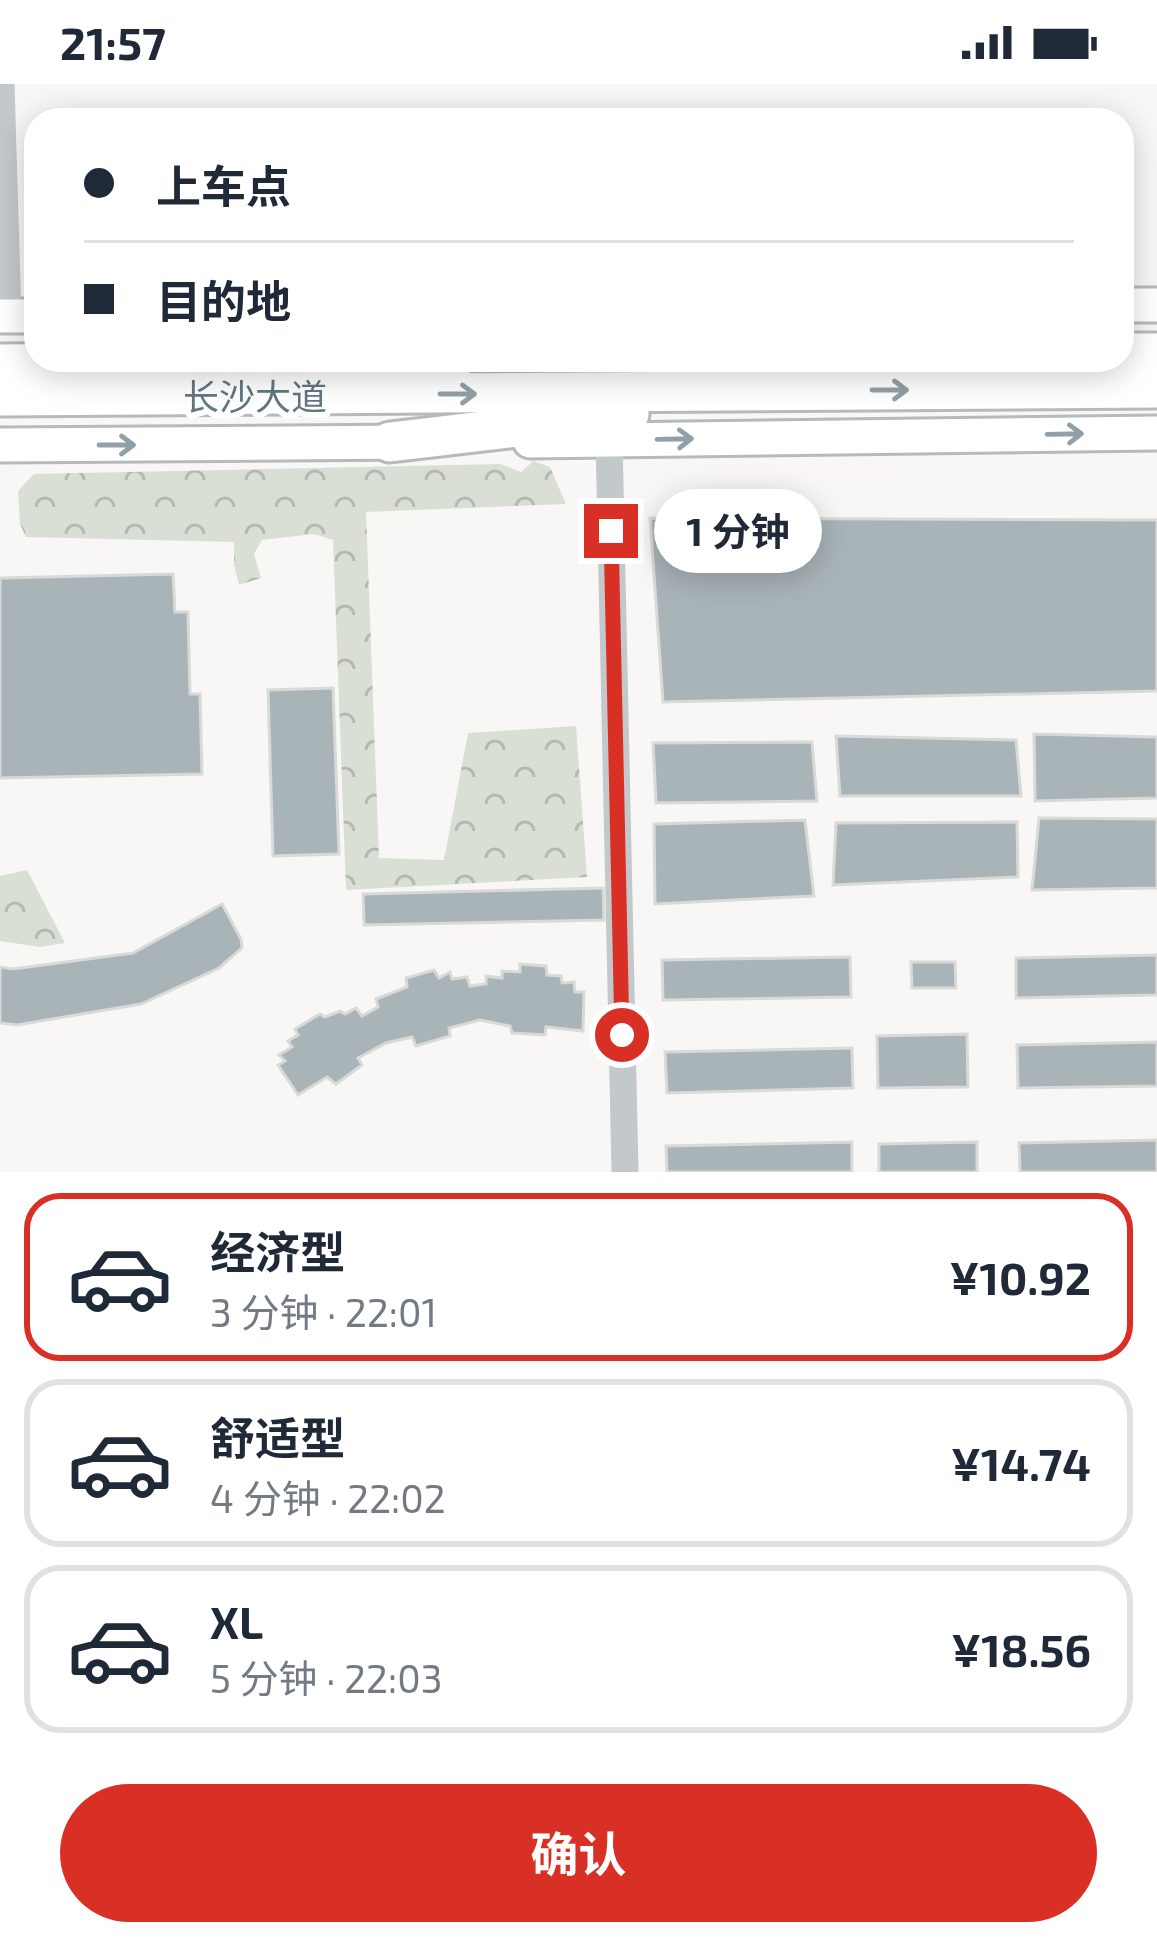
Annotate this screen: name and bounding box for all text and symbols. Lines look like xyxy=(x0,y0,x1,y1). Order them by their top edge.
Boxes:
text: 21:57 xyxy=(60,15,166,69)
text: 上车点 xyxy=(156,158,291,212)
text: 目的地 xyxy=(156,273,291,327)
street label: 长沙大道 xyxy=(183,374,327,417)
one-way arrow xyxy=(870,379,909,402)
one-way arrow xyxy=(438,382,477,405)
one-way arrow xyxy=(1045,423,1084,445)
one-way arrow xyxy=(655,428,694,450)
one-way arrow xyxy=(97,433,136,456)
callout: 1 分钟 xyxy=(653,489,821,573)
route end xyxy=(584,504,638,558)
text: 1 分钟 xyxy=(686,507,790,554)
route start xyxy=(595,1008,649,1062)
icon: car xyxy=(66,1223,174,1331)
text: 经济型 xyxy=(210,1224,345,1278)
text: ¥10.92 xyxy=(950,1250,1091,1304)
text: 3 分钟 · 22:01 xyxy=(210,1288,437,1335)
icon: car xyxy=(66,1409,174,1517)
text: 舒适型 xyxy=(210,1410,345,1464)
text: ¥14.74 xyxy=(951,1436,1091,1490)
text: 4 分钟 · 22:02 xyxy=(210,1474,446,1521)
text: XL xyxy=(210,1594,263,1648)
icon: car xyxy=(66,1595,174,1703)
text: ¥18.56 xyxy=(951,1622,1091,1676)
text: 5 分钟 · 22:03 xyxy=(210,1654,442,1701)
button: 确认 xyxy=(60,1784,1097,1922)

